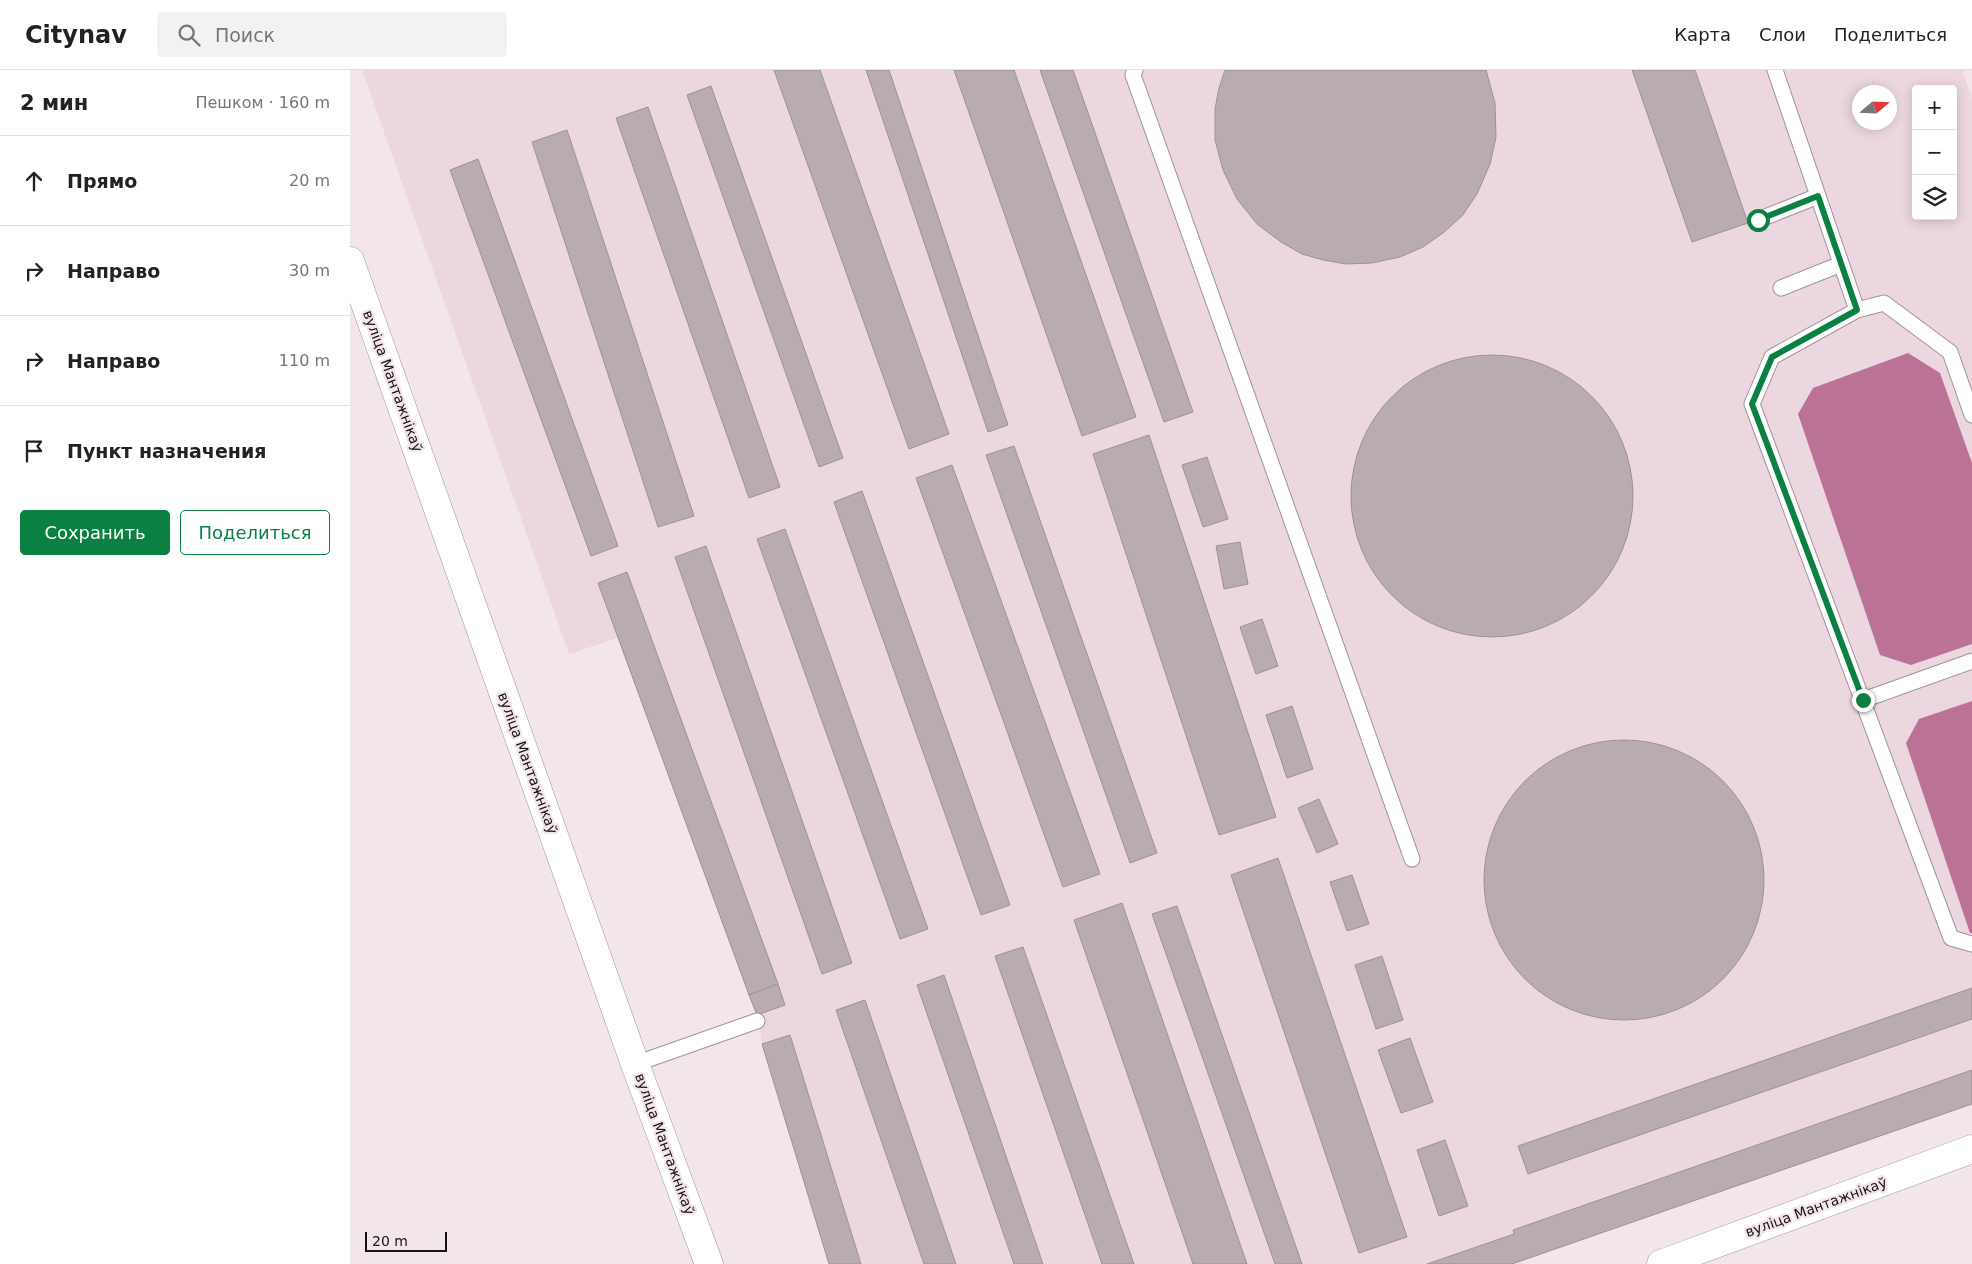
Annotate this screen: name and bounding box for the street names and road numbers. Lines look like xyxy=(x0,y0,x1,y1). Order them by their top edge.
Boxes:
street label: вуліца Мантажнікаў xyxy=(360,308,426,454)
street label: вуліца Мантажнікаў xyxy=(495,690,561,836)
street label: вуліца Мантажнікаў xyxy=(632,1071,698,1217)
street label: вуліца Мантажнікаў xyxy=(1743,1174,1889,1240)

